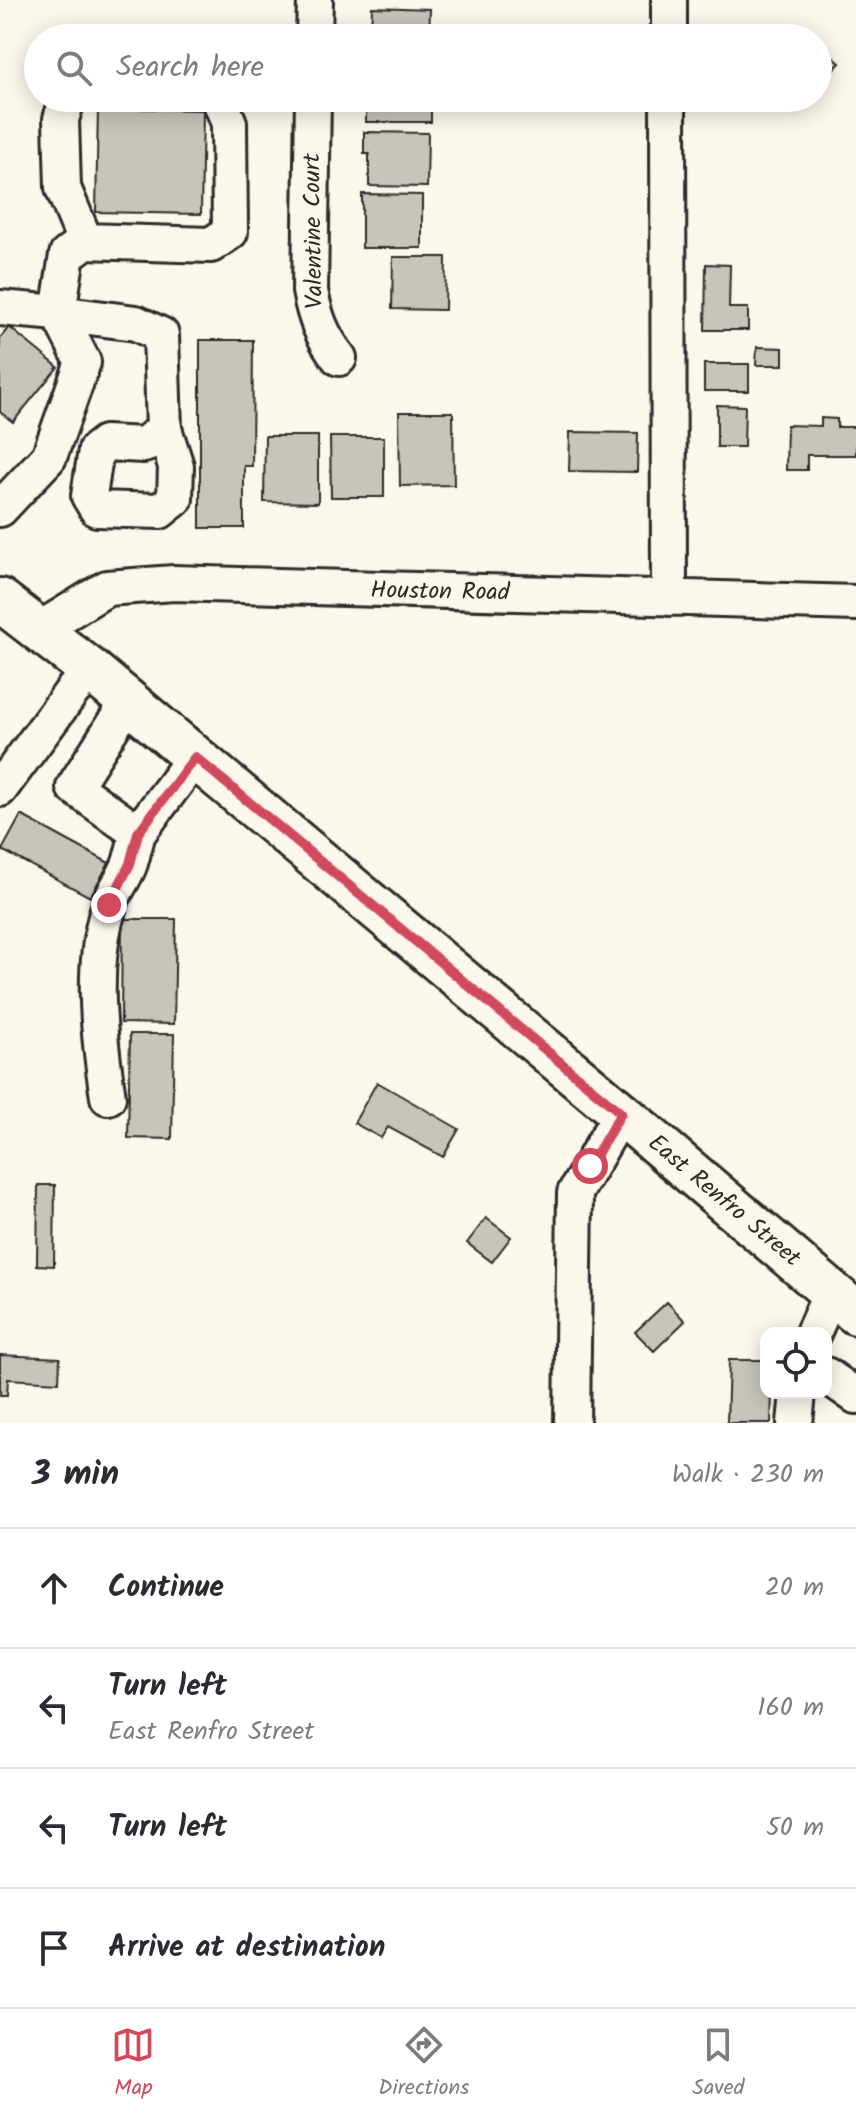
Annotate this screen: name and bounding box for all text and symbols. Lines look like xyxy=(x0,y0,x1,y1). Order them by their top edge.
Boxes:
search box xyxy=(24,24,832,112)
text: Search here xyxy=(116,44,264,92)
icon: search xyxy=(52,46,96,90)
street label: Valentine Court xyxy=(293,152,335,309)
street label: Houston Road xyxy=(370,571,511,613)
route end xyxy=(91,887,127,923)
street label: East Renfro Street xyxy=(639,1125,810,1278)
route start xyxy=(572,1148,608,1184)
map controls xyxy=(760,1327,832,1399)
button: locate xyxy=(760,1327,832,1399)
text: 3 min xyxy=(32,1448,119,1502)
text: Walk · 230 m xyxy=(672,1454,824,1496)
text: Continue xyxy=(108,1564,224,1612)
icon: ahead xyxy=(32,1566,76,1610)
text: 20 m xyxy=(765,1567,824,1609)
text: Turn left xyxy=(108,1663,227,1711)
icon: left xyxy=(32,1686,76,1730)
text: 160 m xyxy=(757,1687,824,1729)
text: East Renfro Street xyxy=(108,1711,314,1753)
text: Turn left xyxy=(108,1804,227,1852)
icon: left xyxy=(32,1806,76,1850)
text: 50 m xyxy=(766,1807,824,1849)
text: Arrive at destination xyxy=(108,1924,385,1972)
icon: arrive xyxy=(32,1926,76,1970)
tab: Map xyxy=(111,2023,155,2106)
tab: Directions xyxy=(378,2023,470,2106)
tab: Saved xyxy=(692,2023,745,2106)

